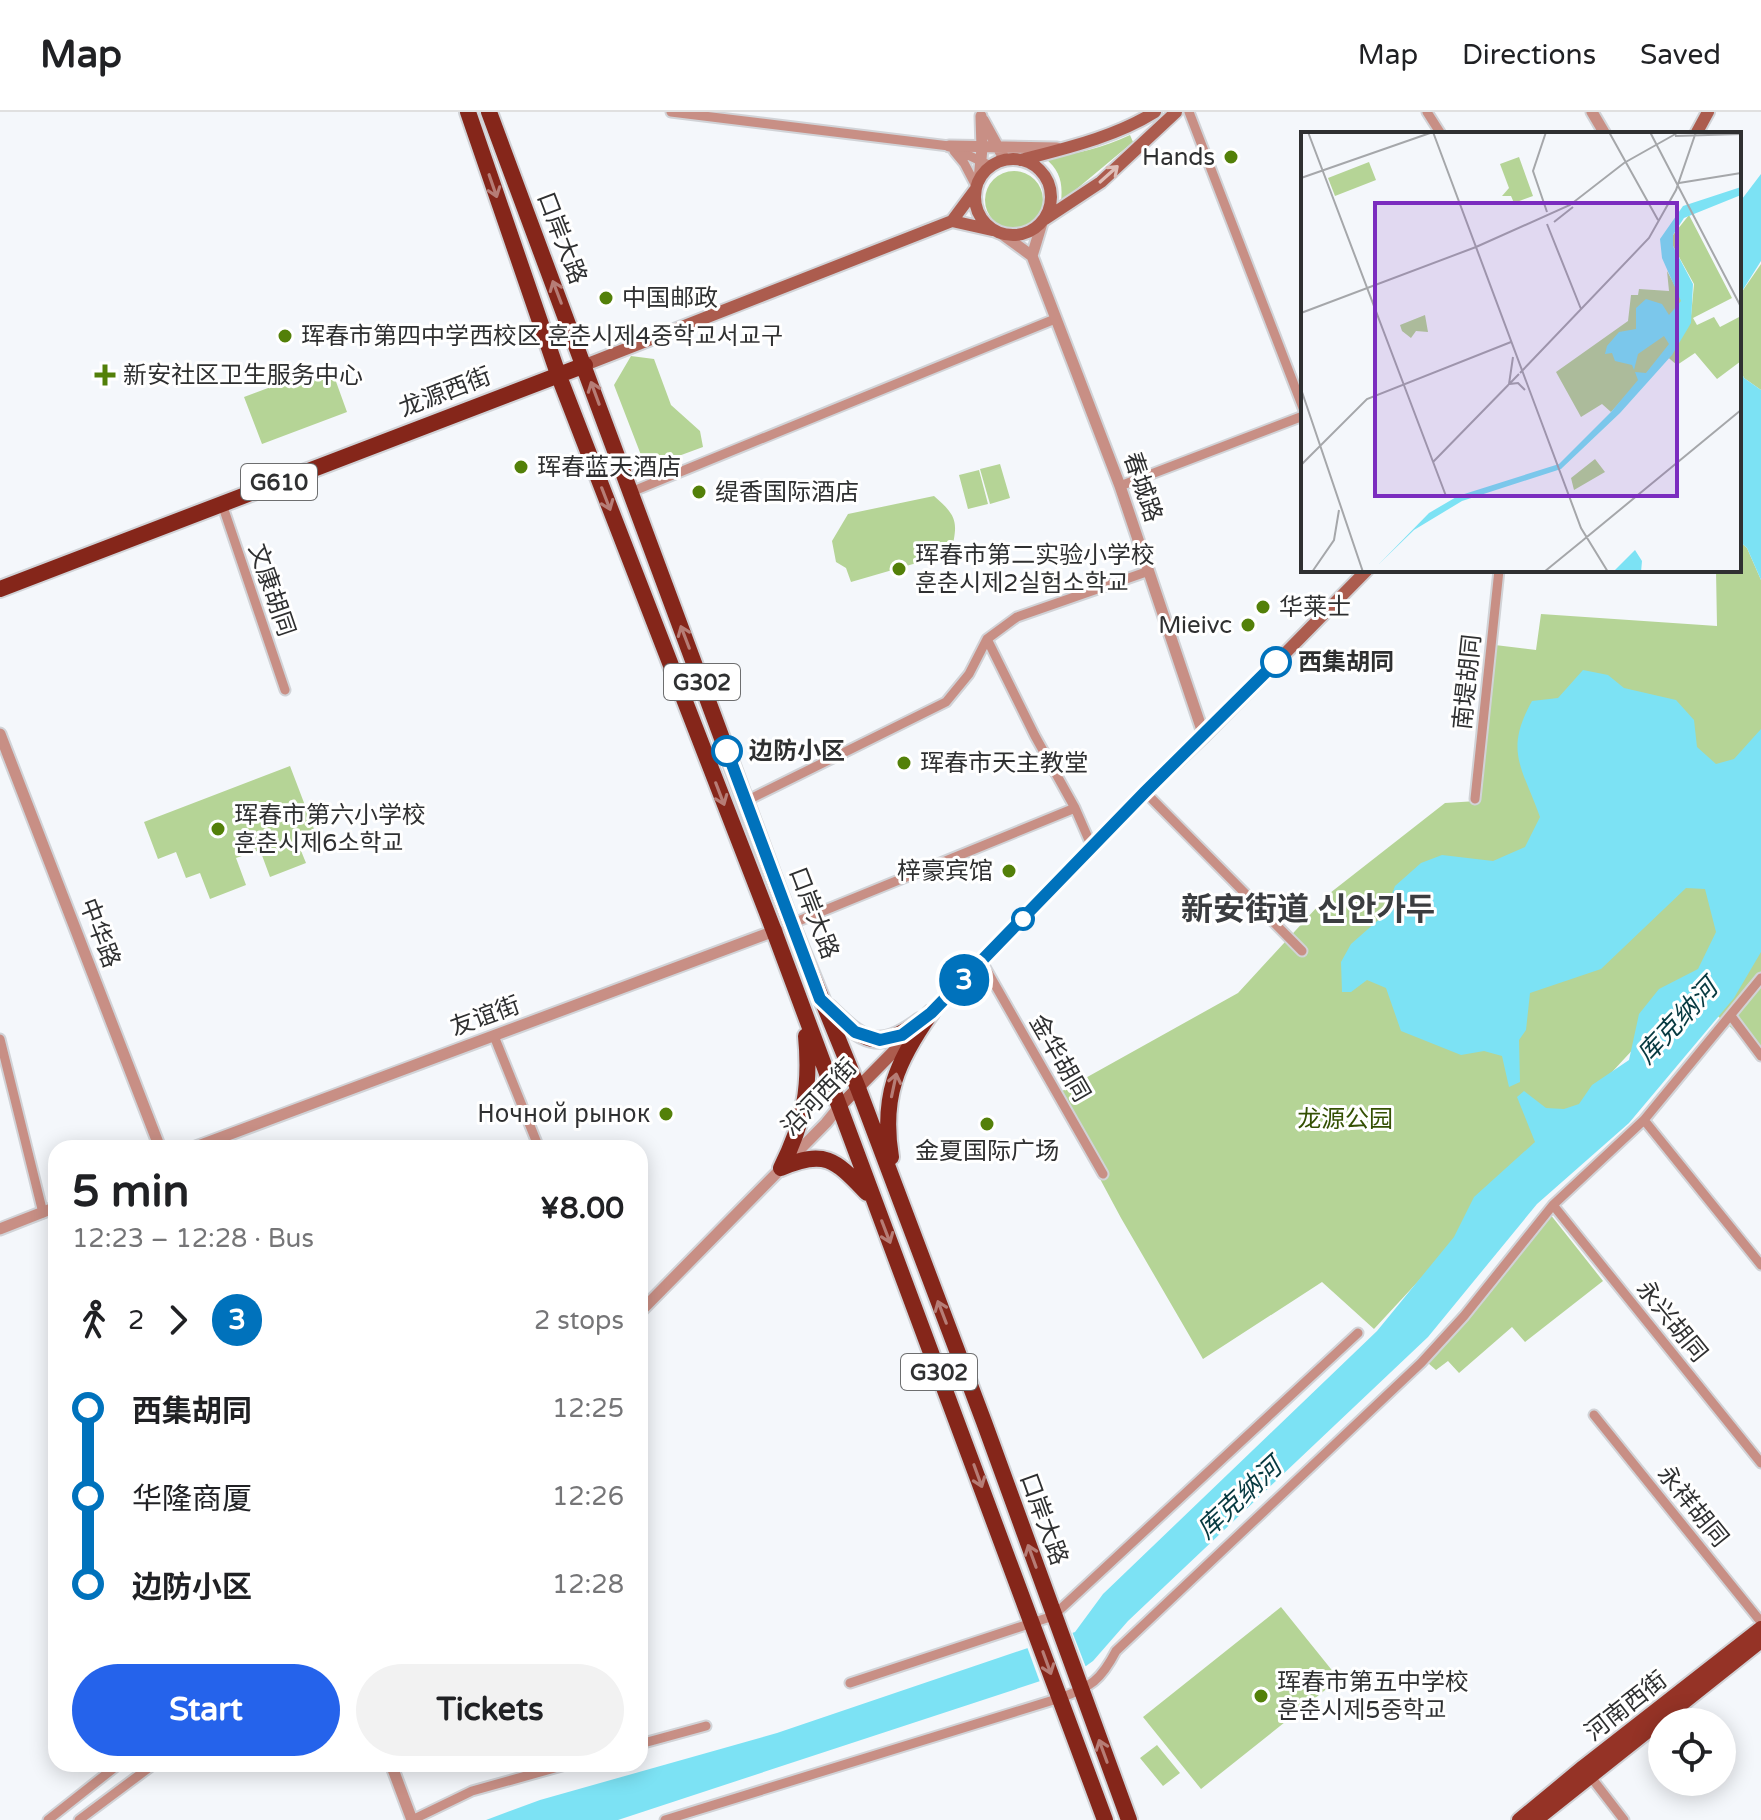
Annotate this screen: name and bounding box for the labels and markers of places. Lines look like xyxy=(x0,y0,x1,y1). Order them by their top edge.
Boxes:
place label: Hands xyxy=(1142,143,1215,172)
marker: Hands xyxy=(1222,148,1240,166)
place label: 中国邮政 xyxy=(622,284,718,313)
marker: 中国邮政 xyxy=(597,289,615,307)
place label: 珲春市第四中学西校区 훈춘시제4중학교서교구 xyxy=(301,322,783,351)
marker: 珲春市第四中学西校区 훈춘시제4중학교서교구 xyxy=(276,327,294,345)
place label: 新安社区卫生服务中心 xyxy=(123,361,363,390)
marker: 新安社区卫生服务中心 xyxy=(94,364,116,386)
place label: 珲春蓝天酒店 xyxy=(537,453,681,482)
marker: 珲春蓝天酒店 xyxy=(512,458,530,476)
place label: 缇香国际酒店 xyxy=(715,478,859,507)
marker: 缇香国际酒店 xyxy=(690,483,708,501)
place label: 珲春市第二实验小学校 훈춘시제2실험소학교 xyxy=(915,541,1155,598)
marker: 珲春市第二实验小学校 훈춘시제2실험소학교 xyxy=(890,560,908,578)
place label: 华莱士 xyxy=(1279,593,1351,622)
marker: 华莱士 xyxy=(1254,598,1272,616)
place label: Mieivc xyxy=(1158,611,1232,640)
marker: Mieivc xyxy=(1239,616,1257,634)
marker: 西集胡同 xyxy=(1261,647,1291,677)
place label: 西集胡同 xyxy=(1298,648,1394,677)
marker: 边防小区 xyxy=(712,736,742,766)
place label: 边防小区 xyxy=(749,737,845,766)
place label: 珲春市天主教堂 xyxy=(920,749,1088,778)
marker: 珲春市天主教堂 xyxy=(895,754,913,772)
place label: 珲春市第六小学校 훈춘시제6소학교 xyxy=(234,801,426,858)
marker: 珲春市第六小学校 훈춘시제6소학교 xyxy=(209,820,227,838)
place label: 梓豪宾馆 xyxy=(897,857,993,886)
marker: 梓豪宾馆 xyxy=(1000,862,1018,880)
unlabelled marker xyxy=(1012,908,1034,930)
place label: Ночной рынок xyxy=(477,1100,650,1129)
marker: Ночной рынок xyxy=(657,1105,675,1123)
marker: 金夏国际广场 xyxy=(978,1115,996,1133)
place label: 金夏国际广场 xyxy=(915,1137,1059,1166)
place label: 珲春市第五中学校 훈춘시제5중학교 xyxy=(1277,1668,1469,1725)
marker: 珲春市第五中学校 훈춘시제5중학교 xyxy=(1252,1687,1270,1705)

